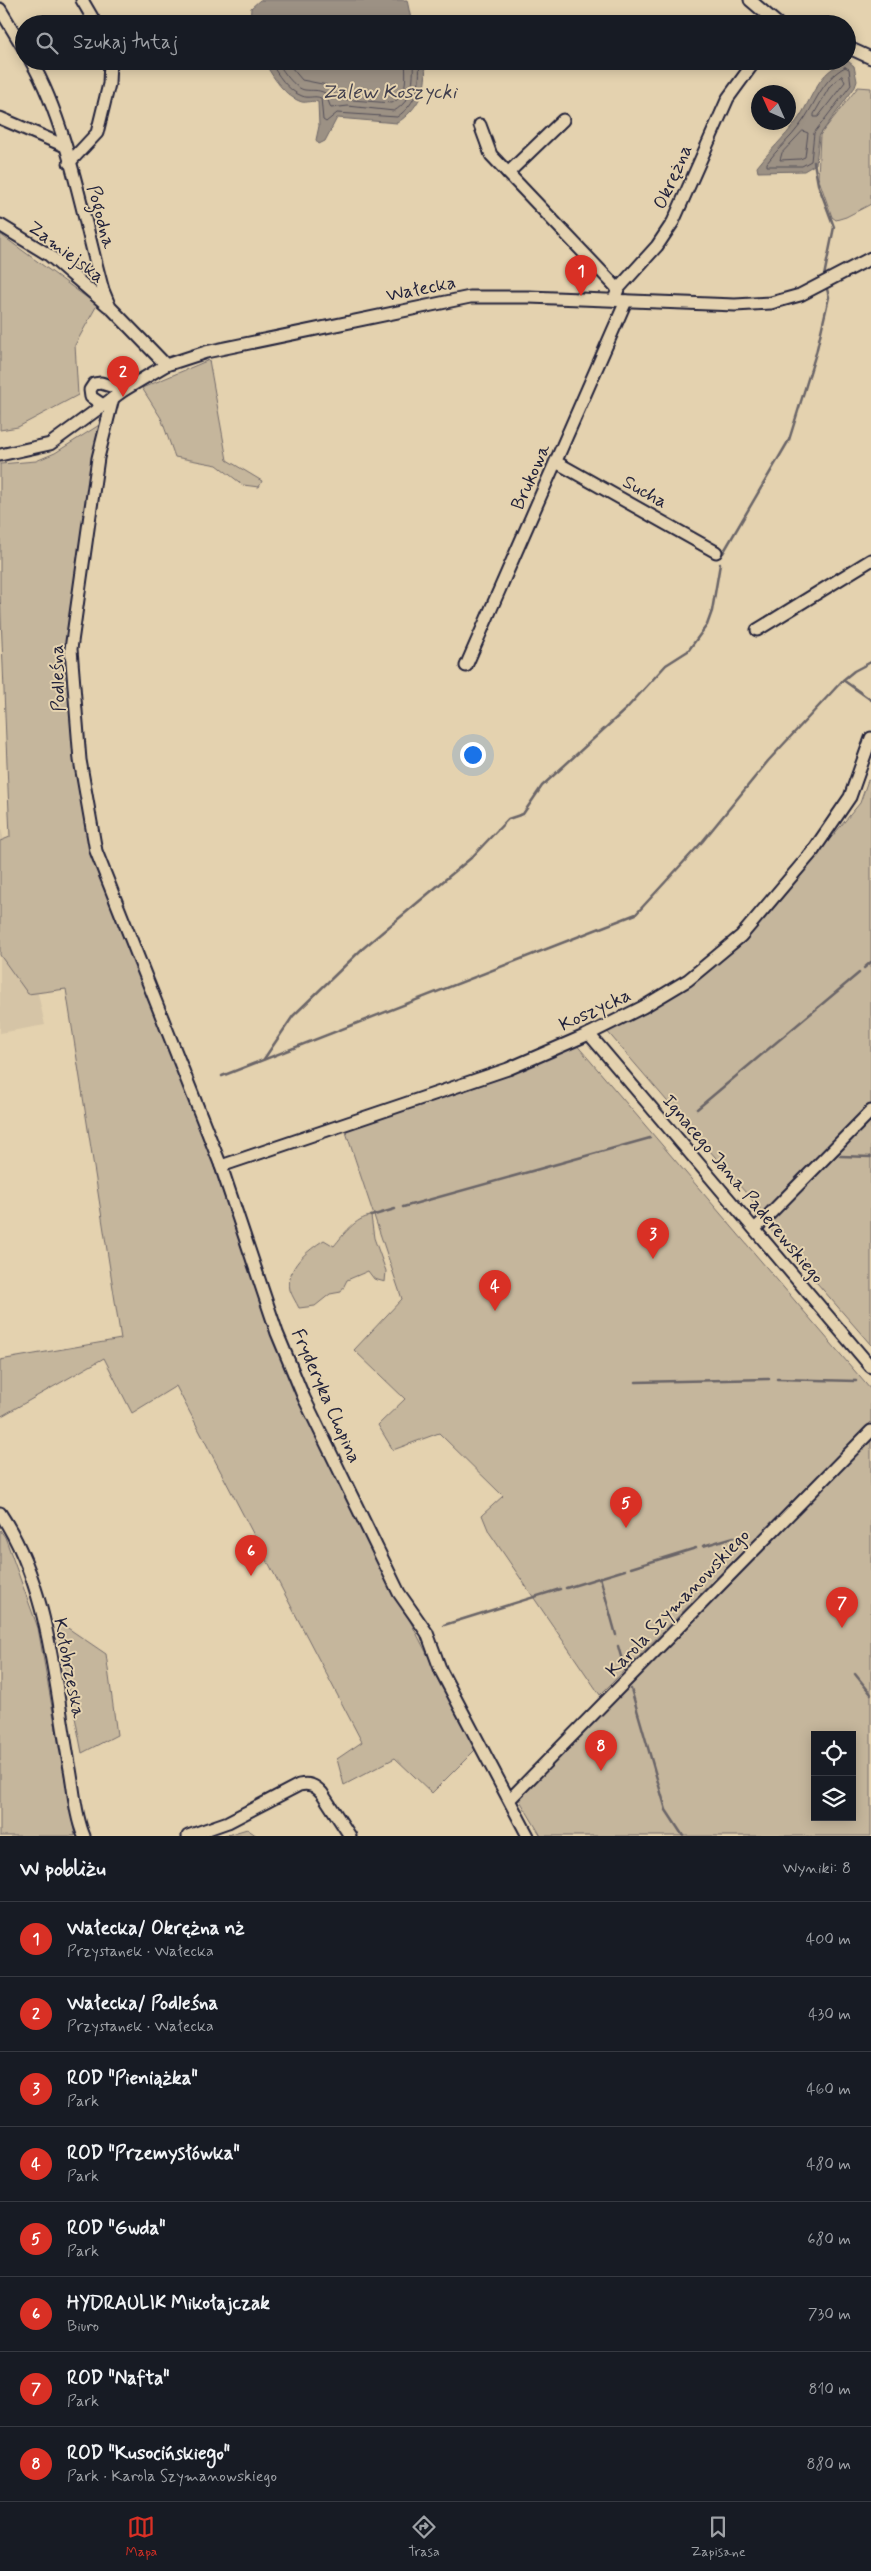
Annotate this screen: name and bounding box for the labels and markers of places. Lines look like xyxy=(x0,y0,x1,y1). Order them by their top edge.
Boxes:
pin: 1 xyxy=(565,255,597,296)
pin: 2 xyxy=(107,356,139,397)
pin: 3 xyxy=(637,1218,669,1259)
pin: 4 xyxy=(479,1270,511,1311)
pin: 5 xyxy=(610,1487,642,1528)
pin: 6 xyxy=(235,1535,267,1576)
pin: 7 xyxy=(826,1587,858,1628)
pin: 8 xyxy=(585,1730,617,1771)

